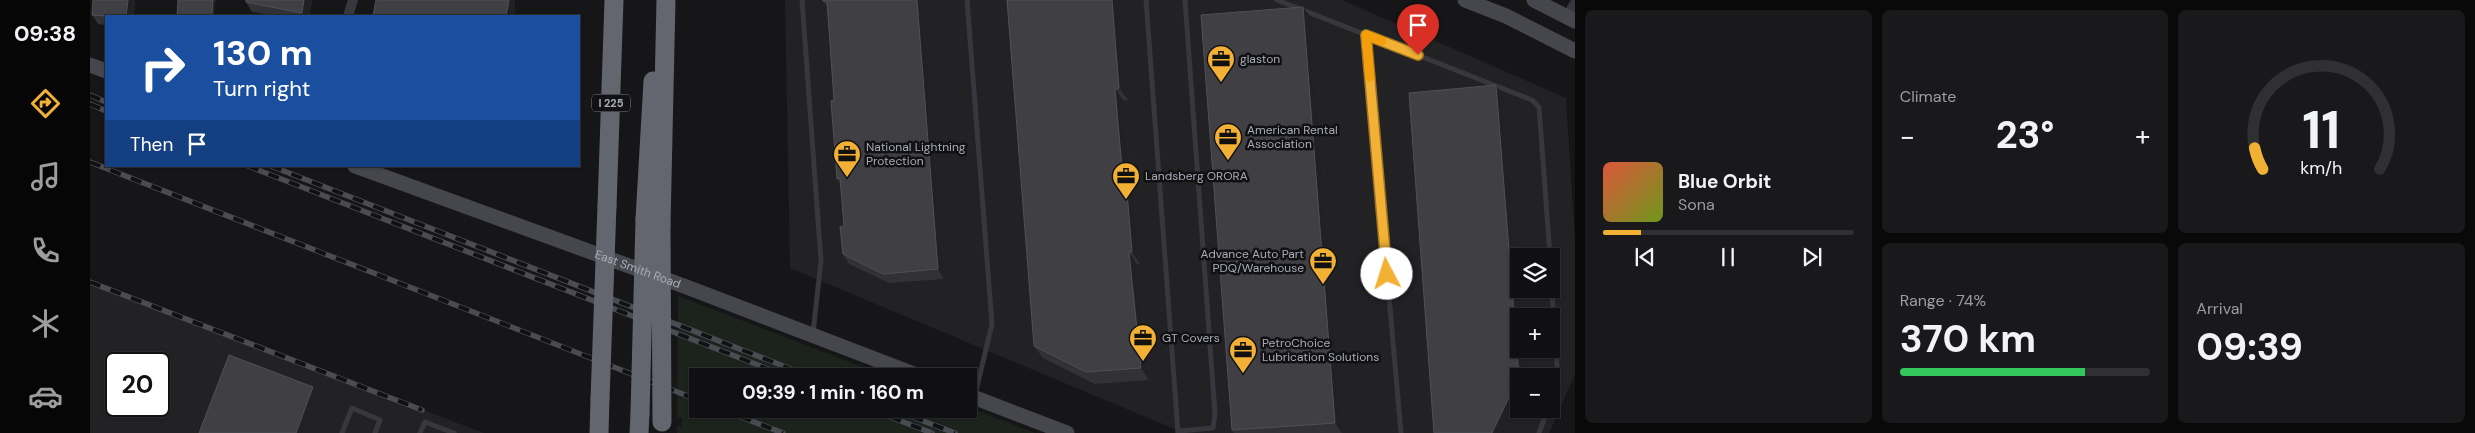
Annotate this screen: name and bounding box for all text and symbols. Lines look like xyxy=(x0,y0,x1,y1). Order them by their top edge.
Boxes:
pin xyxy=(1397,4,1439,55)
icon: arrive xyxy=(1404,11,1432,39)
text: 09:38 xyxy=(14,19,76,48)
text: 130 m xyxy=(213,30,313,76)
icon: right xyxy=(130,35,195,100)
office icon: glaston xyxy=(1206,44,1236,83)
place label: glaston xyxy=(1240,51,1280,67)
text: Turn right xyxy=(213,74,310,103)
icon: directions xyxy=(28,86,63,121)
text: Climate xyxy=(1900,86,1956,107)
road number: I 225 xyxy=(592,95,630,112)
text: 11 xyxy=(2303,96,2341,164)
text: 23° xyxy=(1996,110,2054,160)
text: − xyxy=(1900,118,1915,155)
text: + xyxy=(2135,118,2150,155)
office icon: American Rental Association xyxy=(1213,122,1243,161)
place label: American Rental Association xyxy=(1247,122,1338,152)
icon: arrive xyxy=(183,130,211,158)
text: Then xyxy=(130,132,173,157)
office icon: National Lightning Protection xyxy=(832,139,862,178)
place label: National Lightning Protection xyxy=(866,139,966,169)
text: km/h xyxy=(2301,156,2343,180)
icon: music xyxy=(28,159,63,194)
office icon: Landsberg ORORA xyxy=(1111,161,1141,200)
place label: Landsberg ORORA xyxy=(1145,168,1248,184)
text: Blue Orbit xyxy=(1678,169,1771,194)
text: Sona xyxy=(1678,194,1715,215)
icon: phone xyxy=(28,233,63,268)
icon: previous xyxy=(1631,243,1659,271)
icon: pause xyxy=(1714,243,1742,271)
icon: next xyxy=(1798,243,1826,271)
street label: East Smith Road xyxy=(593,246,683,292)
place label: Advance Auto Part PDQ/Warehouse xyxy=(1201,246,1304,276)
office icon: Advance Auto Part PDQ/Warehouse xyxy=(1308,246,1338,285)
position arrow xyxy=(1360,247,1412,299)
map controls xyxy=(1510,248,1560,418)
button: layers xyxy=(1510,248,1560,298)
text: Range · 74% xyxy=(1900,290,1986,311)
text: Arrival xyxy=(2196,298,2243,319)
icon: climate xyxy=(28,306,63,341)
button: + xyxy=(1510,308,1560,358)
text: 370 km xyxy=(1900,314,2036,364)
text: 09:39 xyxy=(2196,322,2303,372)
office icon: GT Covers xyxy=(1128,323,1158,362)
place label: GT Covers xyxy=(1162,330,1220,346)
office icon: PetroChoice Lubrication Solutions xyxy=(1228,335,1258,374)
place label: PetroChoice Lubrication Solutions xyxy=(1262,335,1379,365)
speed limit sign: 20 xyxy=(105,352,170,417)
button: − xyxy=(1510,368,1560,418)
icon: car xyxy=(28,379,63,414)
text: 09:39 · 1 min · 160 m xyxy=(742,380,924,405)

